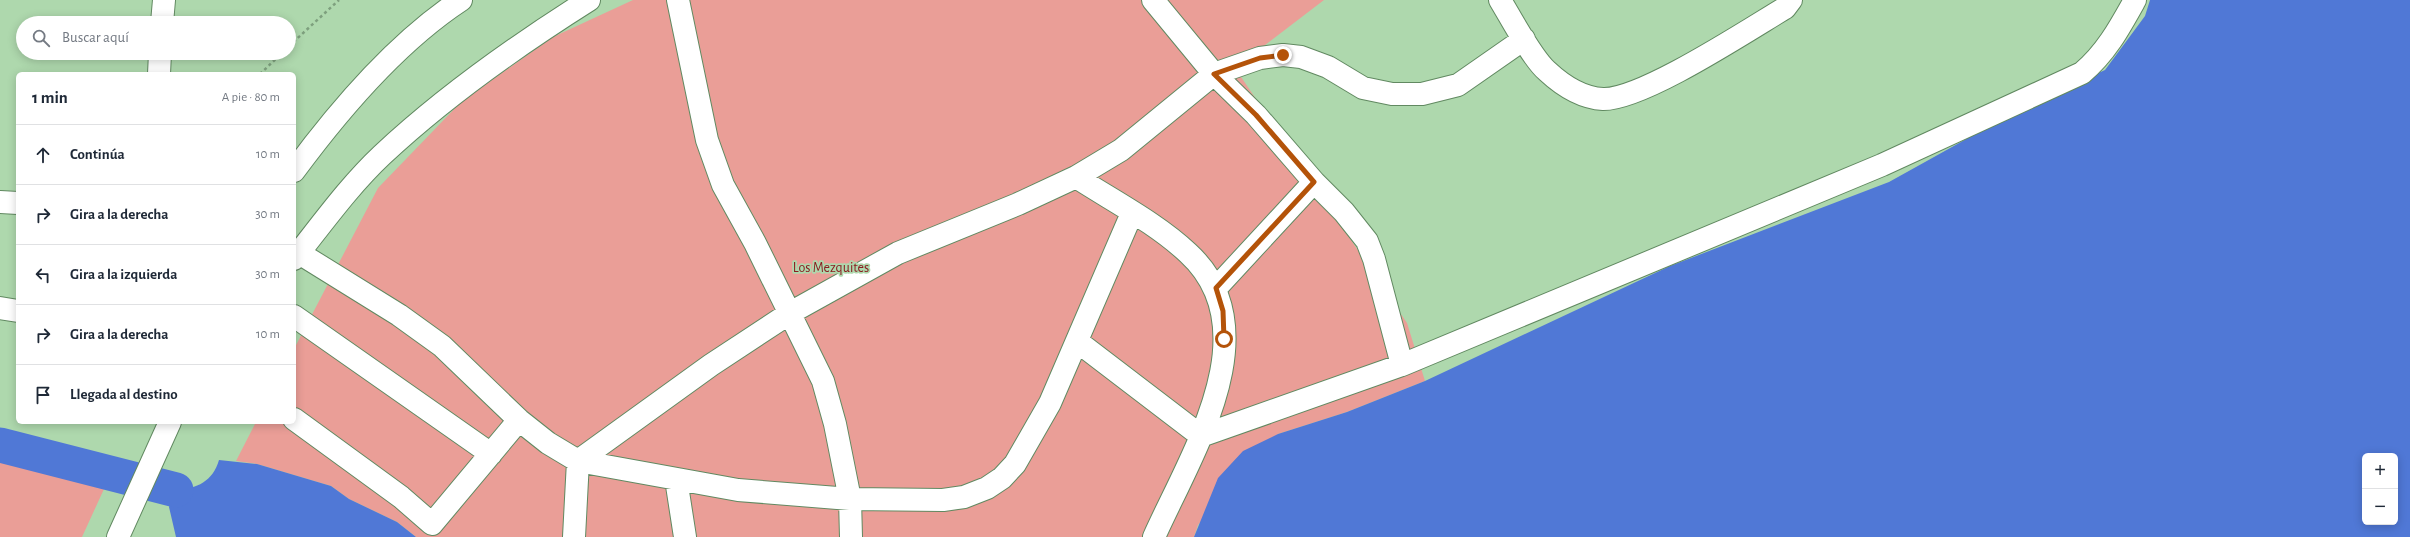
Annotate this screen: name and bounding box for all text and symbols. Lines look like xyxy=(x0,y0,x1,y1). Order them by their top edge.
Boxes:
search box xyxy=(16,16,296,60)
icon: search xyxy=(30,27,52,49)
text: Buscar aquí xyxy=(62,30,129,45)
route end xyxy=(1274,46,1292,64)
text: 1 min xyxy=(32,89,68,106)
text: A pie · 80 m xyxy=(222,91,280,104)
icon: ahead xyxy=(32,144,54,166)
text: Continúa xyxy=(70,147,125,162)
text: 10 m xyxy=(256,148,280,161)
icon: right xyxy=(32,204,54,226)
text: Gira a la derecha xyxy=(70,207,169,222)
text: 30 m xyxy=(255,208,280,221)
park label: Los Mezquites xyxy=(793,261,869,275)
icon: left xyxy=(32,264,54,286)
text: Gira a la izquierda xyxy=(70,267,177,282)
text: 30 m xyxy=(255,268,280,281)
icon: right xyxy=(32,324,54,346)
text: Gira a la derecha xyxy=(70,327,169,342)
text: 10 m xyxy=(256,328,280,341)
route start xyxy=(1215,330,1233,348)
icon: arrive xyxy=(32,384,54,406)
text: Llegada al destino xyxy=(70,387,178,402)
map controls xyxy=(2362,453,2398,525)
button: + xyxy=(2362,453,2398,489)
button: − xyxy=(2362,489,2398,525)

